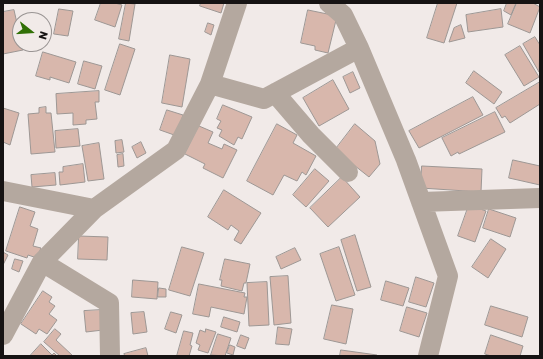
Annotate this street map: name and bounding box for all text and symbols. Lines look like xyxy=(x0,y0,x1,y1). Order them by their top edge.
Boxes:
north arrow xyxy=(12,12,52,52)
text: N xyxy=(36,30,50,41)

